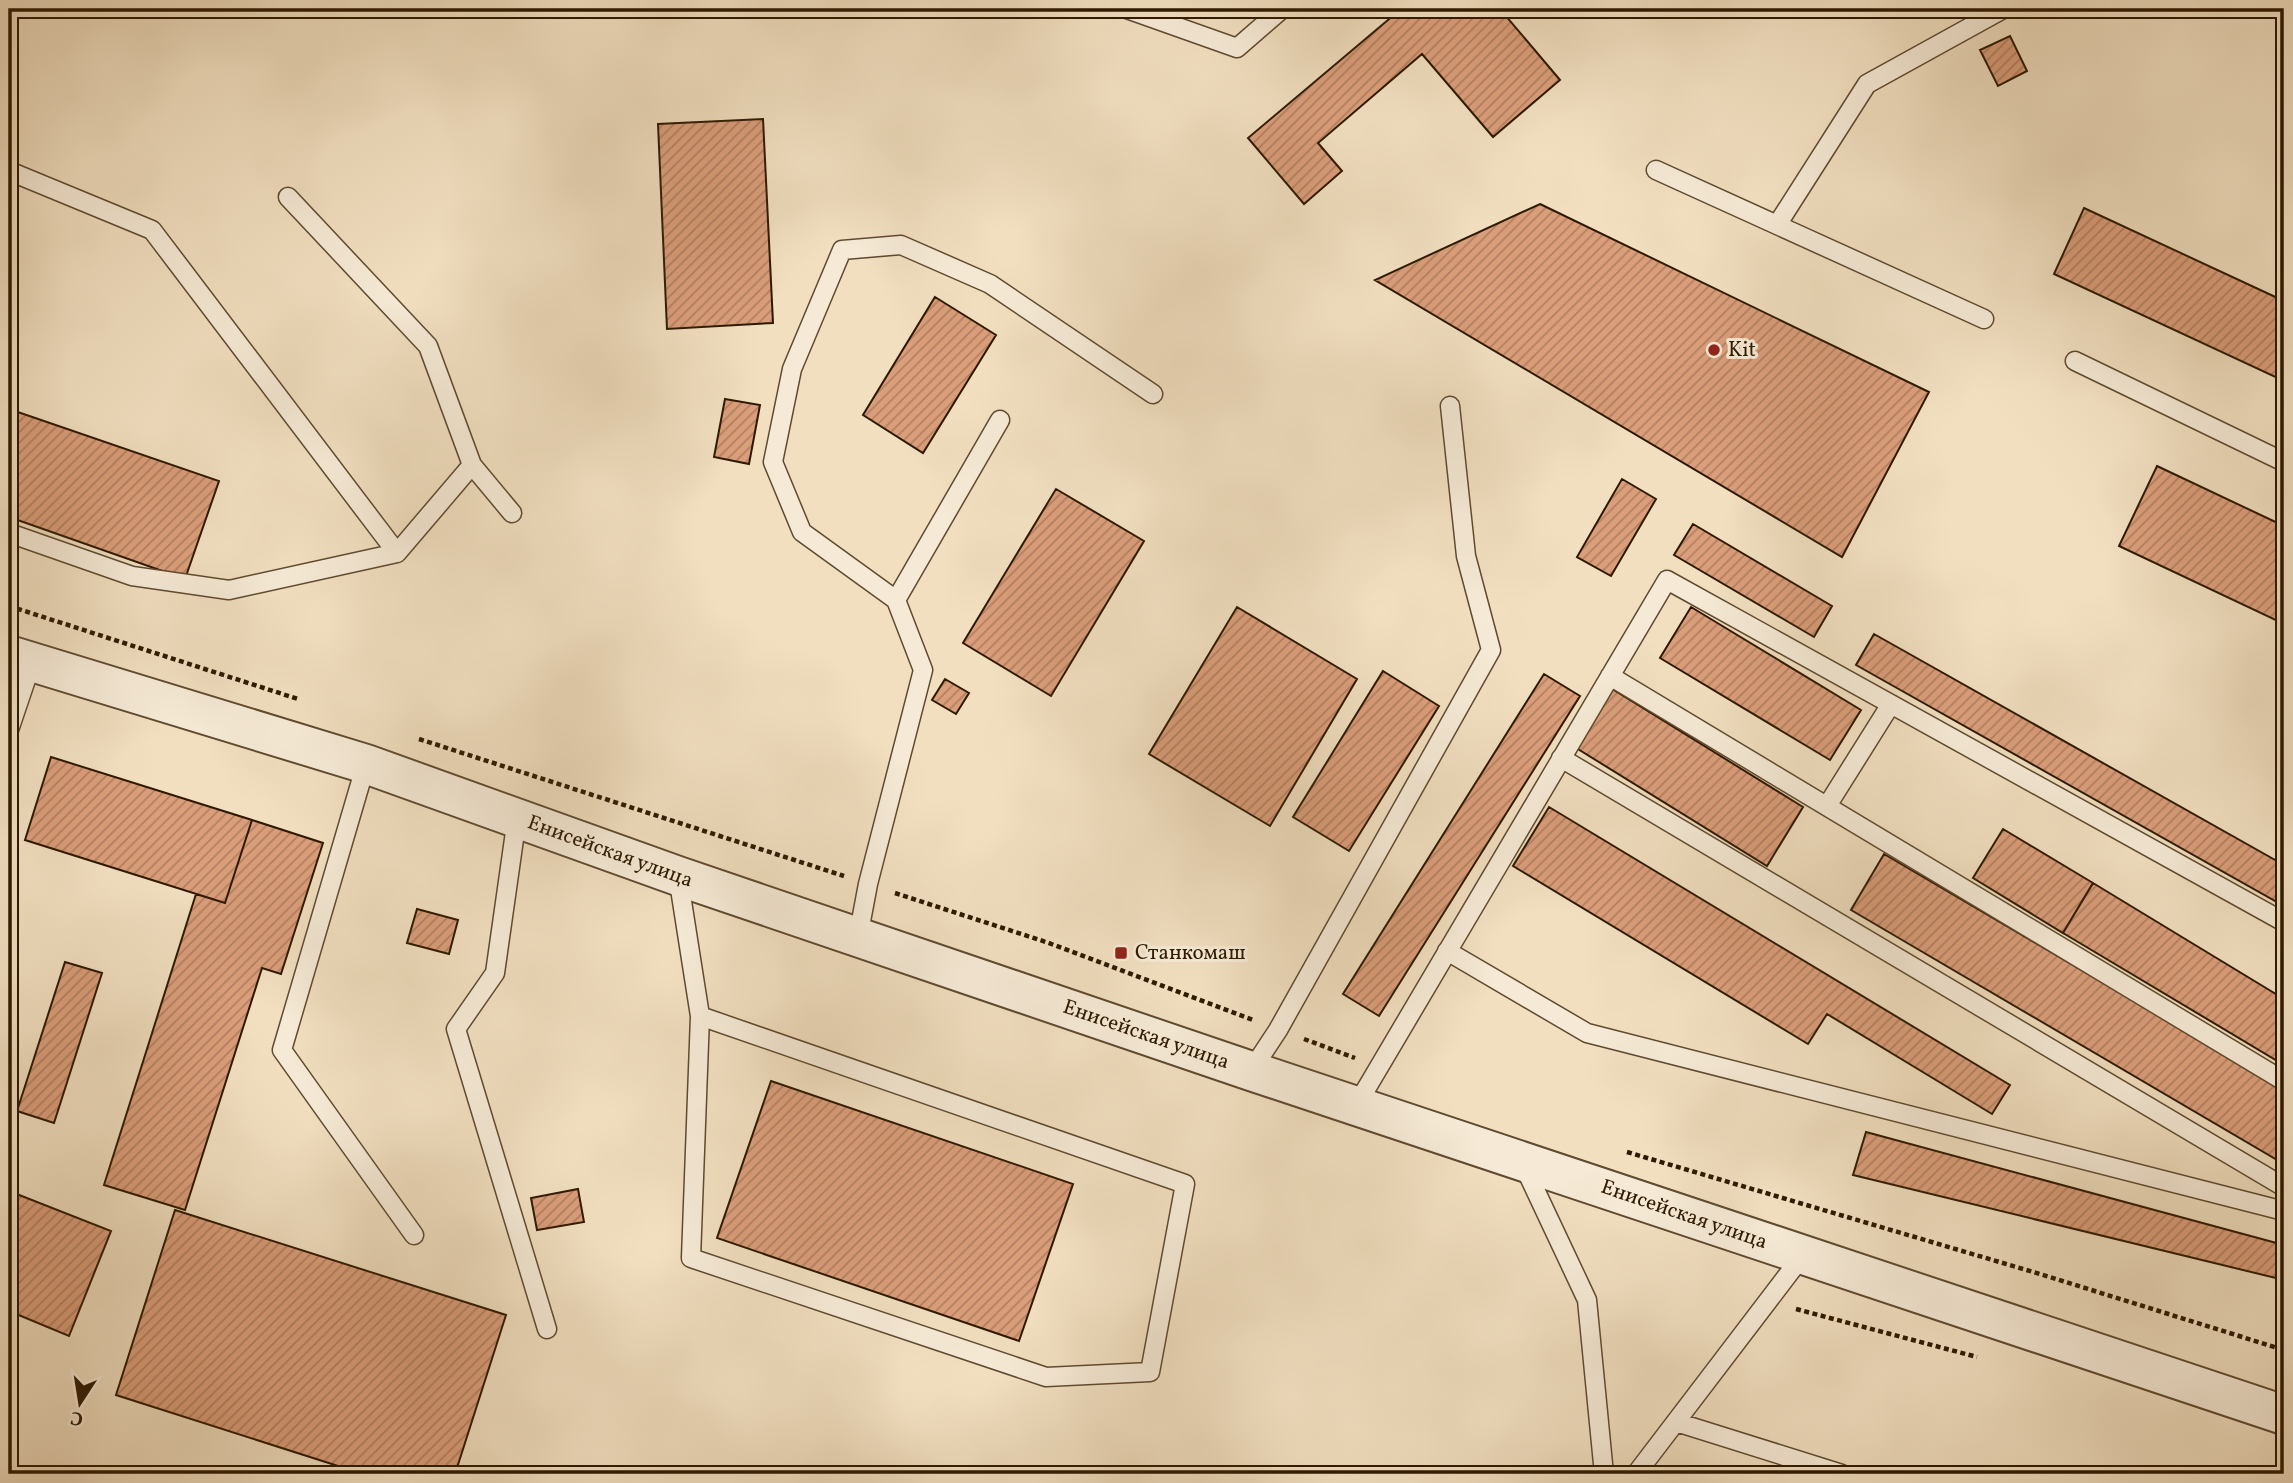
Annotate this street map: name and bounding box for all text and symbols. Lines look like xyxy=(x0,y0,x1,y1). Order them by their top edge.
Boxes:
place label: Kit xyxy=(1728,336,1756,365)
marker: Kit xyxy=(1706,342,1722,358)
street label: Енисейская улица xyxy=(523,809,697,895)
place label: Станкомаш xyxy=(1135,939,1246,968)
marker: Станкомаш xyxy=(1113,945,1129,961)
street label: Енисейская улица xyxy=(1059,993,1233,1077)
street label: Енисейская улица xyxy=(1597,1173,1771,1257)
north arrow xyxy=(46,1368,116,1438)
text: С xyxy=(68,1404,86,1432)

